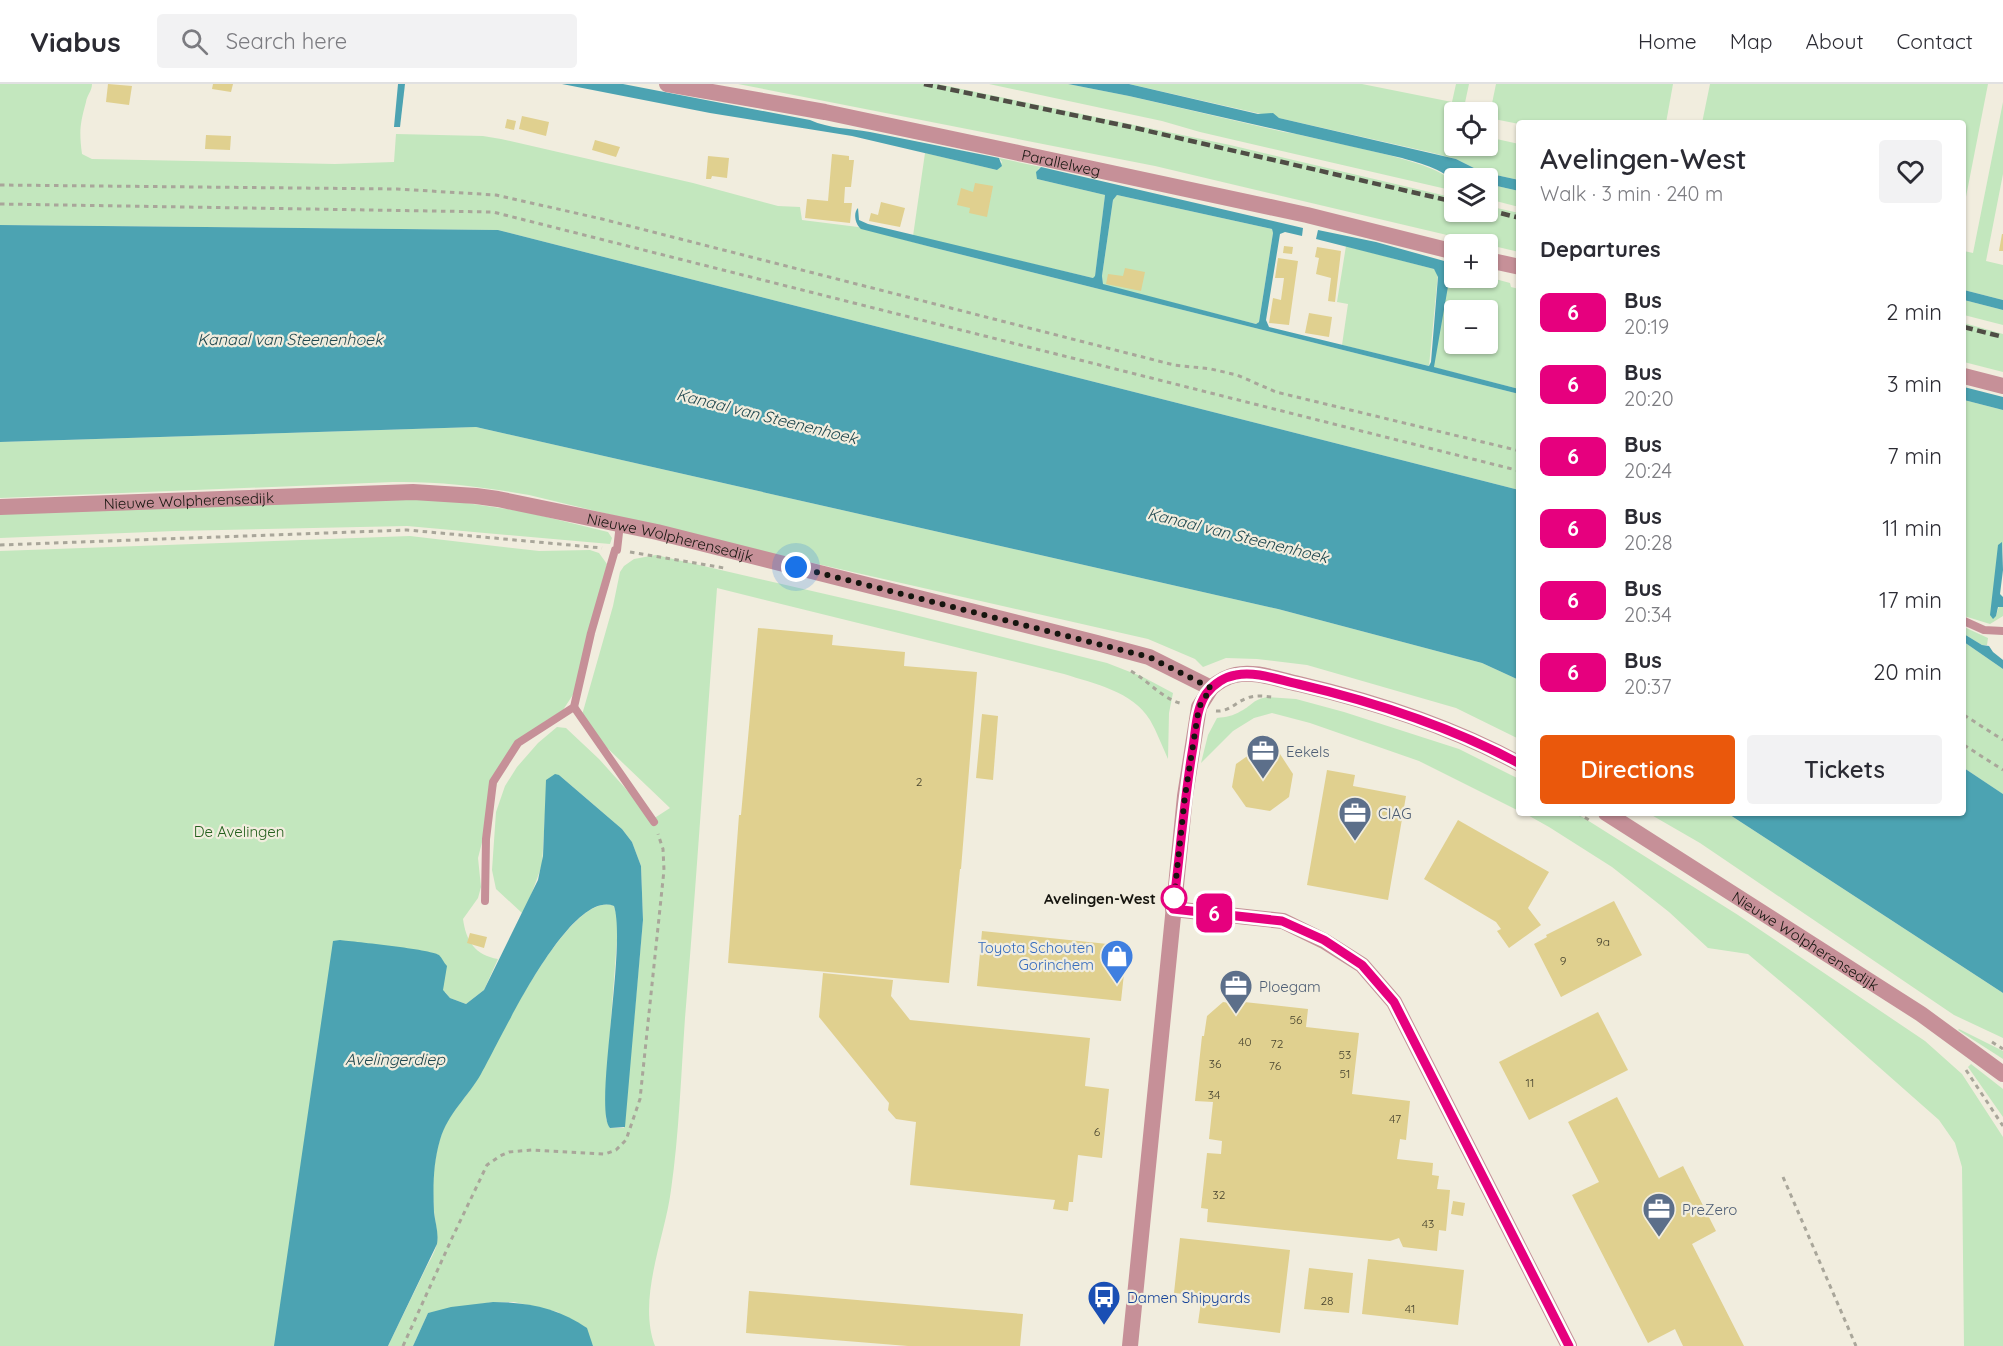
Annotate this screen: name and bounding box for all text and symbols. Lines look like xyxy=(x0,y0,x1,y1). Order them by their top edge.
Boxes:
search box xyxy=(157,14,577,68)
text: Viabus xyxy=(30,24,121,59)
icon: search xyxy=(178,25,211,58)
text: Search here xyxy=(226,27,347,55)
text: Home xyxy=(1638,28,1697,54)
text: Map xyxy=(1730,28,1773,54)
text: About xyxy=(1806,28,1864,54)
text: Contact xyxy=(1897,28,1973,54)
map controls xyxy=(1444,102,1498,354)
button: locate xyxy=(1444,102,1498,156)
button: heart xyxy=(1879,140,1942,203)
text: Avelingen-West xyxy=(1540,141,1747,176)
street label: Parallelweg xyxy=(1020,145,1102,180)
button: layers xyxy=(1444,168,1498,222)
text: Walk · 3 min · 240 m xyxy=(1540,181,1723,206)
button: + xyxy=(1444,234,1498,288)
text: Departures xyxy=(1540,235,1661,263)
text: Bus xyxy=(1624,286,1662,314)
text: 2 min xyxy=(1886,298,1942,326)
text: 6 xyxy=(1567,299,1579,325)
button: − xyxy=(1444,300,1498,354)
text: 20:19 xyxy=(1624,314,1669,339)
water label: Kanaal van Steenenhoek xyxy=(197,329,384,349)
text: Bus xyxy=(1624,358,1662,386)
text: 3 min xyxy=(1887,370,1942,398)
text: 6 xyxy=(1567,371,1579,397)
water label: Kanaal van Steenenhoek xyxy=(675,384,861,448)
text: 20:20 xyxy=(1624,386,1674,411)
text: Bus xyxy=(1624,430,1662,458)
text: 7 min xyxy=(1887,442,1942,470)
text: 6 xyxy=(1567,443,1579,469)
text: 20:24 xyxy=(1624,458,1672,483)
street label: Nieuwe Wolpherensedijk xyxy=(103,488,274,513)
text: Bus xyxy=(1624,502,1662,530)
water label: Kanaal van Steenenhoek xyxy=(1146,503,1332,567)
street label: Nieuwe Wolpherensedijk xyxy=(585,508,756,565)
text: 11 min xyxy=(1882,514,1942,542)
text: 6 xyxy=(1567,515,1579,541)
text: 20:28 xyxy=(1624,530,1673,555)
your location xyxy=(781,552,811,582)
text: Bus xyxy=(1624,574,1662,602)
text: 17 min xyxy=(1879,586,1942,614)
text: 6 xyxy=(1567,587,1579,613)
text: 20:34 xyxy=(1624,602,1672,627)
text: Bus xyxy=(1624,646,1662,674)
text: 20 min xyxy=(1873,658,1942,686)
text: 6 xyxy=(1567,659,1579,685)
text: 20:37 xyxy=(1624,674,1671,699)
office icon: Eekels xyxy=(1245,733,1281,780)
button: Directions xyxy=(1540,735,1735,804)
button: Tickets xyxy=(1747,735,1942,804)
place label: Eekels xyxy=(1286,742,1330,761)
house number: 2 xyxy=(916,774,923,789)
office icon: CIAG xyxy=(1337,795,1373,842)
place label: CIAG xyxy=(1378,804,1412,823)
park label: De Avelingen xyxy=(194,822,284,841)
marker: Avelingen-West xyxy=(1161,885,1187,911)
street label: Nieuwe Wolpherensedijk xyxy=(1729,887,1883,994)
place label: Avelingen-West xyxy=(1044,889,1156,908)
line badge: 6 xyxy=(1194,894,1234,932)
text: 6 xyxy=(1208,900,1220,926)
house number: 9a xyxy=(1596,934,1610,949)
place label: Toyota Schouten Gorinchem xyxy=(977,938,1094,974)
shop icon: Toyota Schouten Gorinchem xyxy=(1099,938,1135,985)
house number: 9 xyxy=(1560,953,1567,968)
office icon: Ploegam xyxy=(1218,968,1254,1015)
place label: Ploegam xyxy=(1259,977,1321,996)
house number: 56 xyxy=(1290,1012,1303,1027)
house number: 40 xyxy=(1238,1034,1252,1049)
house number: 72 xyxy=(1271,1036,1284,1051)
house number: 53 xyxy=(1339,1047,1351,1062)
water label: Avelingerdiep xyxy=(345,1049,446,1069)
house number: 36 xyxy=(1209,1056,1222,1071)
house number: 76 xyxy=(1269,1058,1282,1073)
house number: 51 xyxy=(1340,1066,1350,1081)
house number: 11 xyxy=(1526,1075,1534,1090)
house number: 34 xyxy=(1208,1087,1220,1102)
house number: 47 xyxy=(1389,1111,1401,1126)
house number: 6 xyxy=(1094,1124,1101,1139)
house number: 32 xyxy=(1213,1187,1226,1202)
office icon: PreZero xyxy=(1641,1191,1677,1238)
place label: PreZero xyxy=(1682,1200,1737,1219)
house number: 43 xyxy=(1422,1216,1434,1231)
bus stop icon: Damen Shipyards xyxy=(1086,1279,1122,1326)
place label: Damen Shipyards xyxy=(1127,1288,1250,1307)
house number: 28 xyxy=(1320,1293,1334,1308)
house number: 41 xyxy=(1405,1301,1415,1316)

